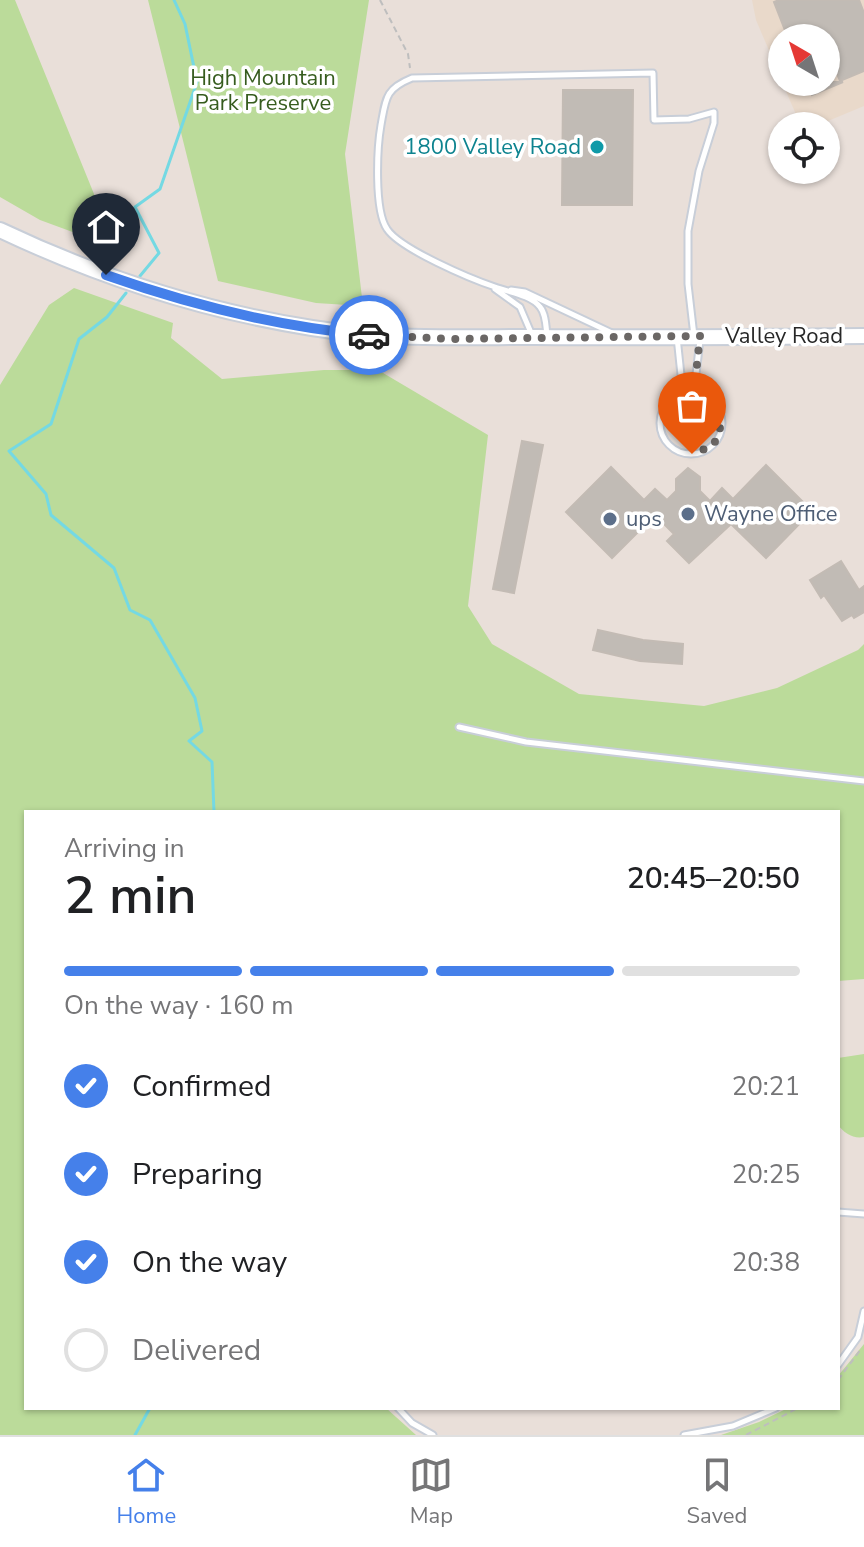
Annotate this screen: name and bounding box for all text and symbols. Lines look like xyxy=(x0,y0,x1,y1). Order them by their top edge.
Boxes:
north arrow xyxy=(768,24,840,96)
map controls xyxy=(768,24,840,184)
park label: High Mountain Park Preserve xyxy=(190,63,336,118)
button: locate xyxy=(768,112,840,184)
place label: 1800 Valley Road xyxy=(404,132,581,162)
marker: 1800 Valley Road xyxy=(588,138,606,156)
pin xyxy=(72,193,140,275)
icon: home xyxy=(84,205,128,249)
courier xyxy=(329,295,409,375)
icon: car xyxy=(347,313,391,357)
street label: Valley Road xyxy=(724,321,843,351)
pin xyxy=(658,372,726,454)
icon: bag xyxy=(670,384,714,428)
place label: Wayne Office xyxy=(704,499,838,529)
place label: ups xyxy=(626,504,662,534)
marker: Wayne Office xyxy=(679,505,697,523)
marker: ups xyxy=(601,510,619,528)
text: Arriving in xyxy=(64,831,185,866)
text: 20:45–20:50 xyxy=(627,858,800,899)
text: 2 min xyxy=(64,860,197,931)
text: On the way · 160 m xyxy=(64,988,293,1023)
icon: check xyxy=(64,1064,108,1108)
text: Confirmed xyxy=(132,1066,272,1107)
text: 20:21 xyxy=(732,1069,800,1104)
icon: check xyxy=(64,1152,108,1196)
text: Preparing xyxy=(132,1154,263,1195)
text: 20:25 xyxy=(732,1157,800,1192)
icon: check xyxy=(64,1240,108,1284)
text: On the way xyxy=(132,1242,287,1283)
text: 20:38 xyxy=(732,1245,800,1280)
text: Delivered xyxy=(132,1330,261,1371)
tab: Home xyxy=(117,1453,176,1531)
tab: Map xyxy=(409,1453,453,1531)
tab: Saved xyxy=(687,1453,747,1531)

